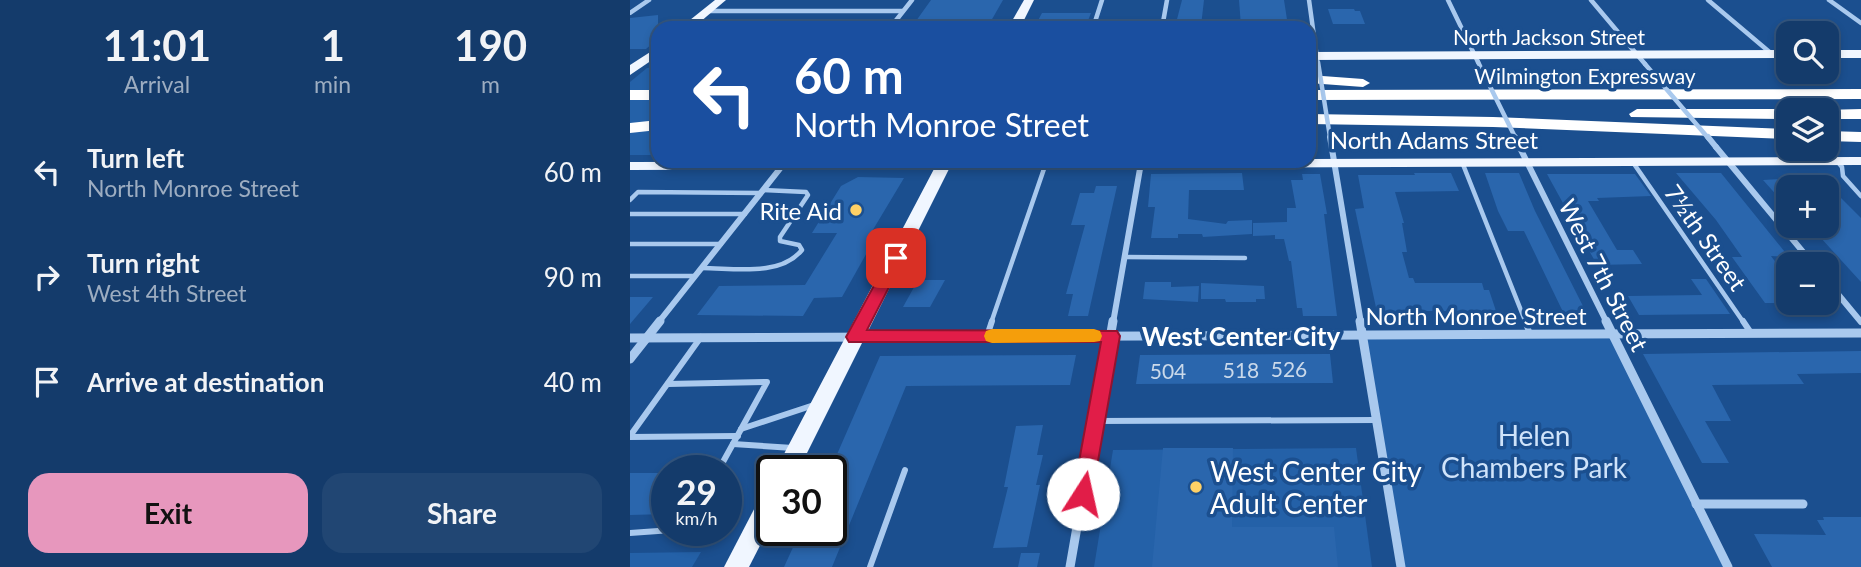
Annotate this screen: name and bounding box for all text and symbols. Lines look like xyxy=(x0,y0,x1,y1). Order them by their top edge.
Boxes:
text: 11:01 xyxy=(103,20,211,70)
text: 1 xyxy=(320,20,345,70)
text: 190 xyxy=(454,20,527,70)
map controls xyxy=(1776,21,1839,315)
button: search xyxy=(1776,21,1839,84)
street label: North Jackson Street xyxy=(1453,24,1646,49)
text: 60 m xyxy=(794,46,904,104)
icon: left xyxy=(679,49,770,140)
street label: Wilmington Expressway xyxy=(1474,63,1696,88)
text: Arrival xyxy=(124,70,190,98)
text: min xyxy=(314,70,351,98)
text: m xyxy=(481,70,500,98)
button: layers xyxy=(1776,98,1839,161)
text: North Monroe Street xyxy=(794,105,1089,144)
street label: North Adams Street xyxy=(1330,125,1539,154)
text: Turn left xyxy=(87,142,184,174)
icon: left xyxy=(28,153,66,191)
text: 60 m xyxy=(544,156,602,188)
text: North Monroe Street xyxy=(87,174,299,202)
button: + xyxy=(1776,175,1839,238)
street label: 7½th Street xyxy=(1659,178,1753,296)
street label: West 7th Street xyxy=(1553,194,1655,356)
place label: Rite Aid xyxy=(759,196,842,225)
marker: Rite Aid xyxy=(848,202,864,218)
pin xyxy=(866,228,926,288)
icon: arrive xyxy=(877,239,915,277)
text: Turn right xyxy=(87,247,200,279)
button: − xyxy=(1776,252,1839,315)
icon: right xyxy=(28,258,66,296)
text: 90 m xyxy=(544,261,602,293)
text: West 4th Street xyxy=(87,279,247,307)
street label: North Monroe Street xyxy=(1365,301,1587,330)
district label: West Center City xyxy=(1142,320,1341,352)
house number: 526 xyxy=(1271,356,1307,381)
house number: 518 xyxy=(1223,357,1259,382)
house number: 504 xyxy=(1150,358,1186,383)
icon: arrive xyxy=(28,363,66,401)
text: Arrive at destination xyxy=(87,366,324,398)
text: 40 m xyxy=(544,366,602,398)
park label: Helen Chambers Park xyxy=(1441,418,1628,484)
place label: West Center City Adult Center xyxy=(1210,454,1422,520)
speed limit sign: 30 xyxy=(756,455,847,546)
position arrow xyxy=(1046,457,1120,531)
text: 29 xyxy=(676,470,717,512)
button: Exit xyxy=(28,473,308,553)
button: Share xyxy=(322,473,602,553)
marker: West Center City Adult Center xyxy=(1188,479,1204,495)
text: km/h xyxy=(675,507,718,529)

